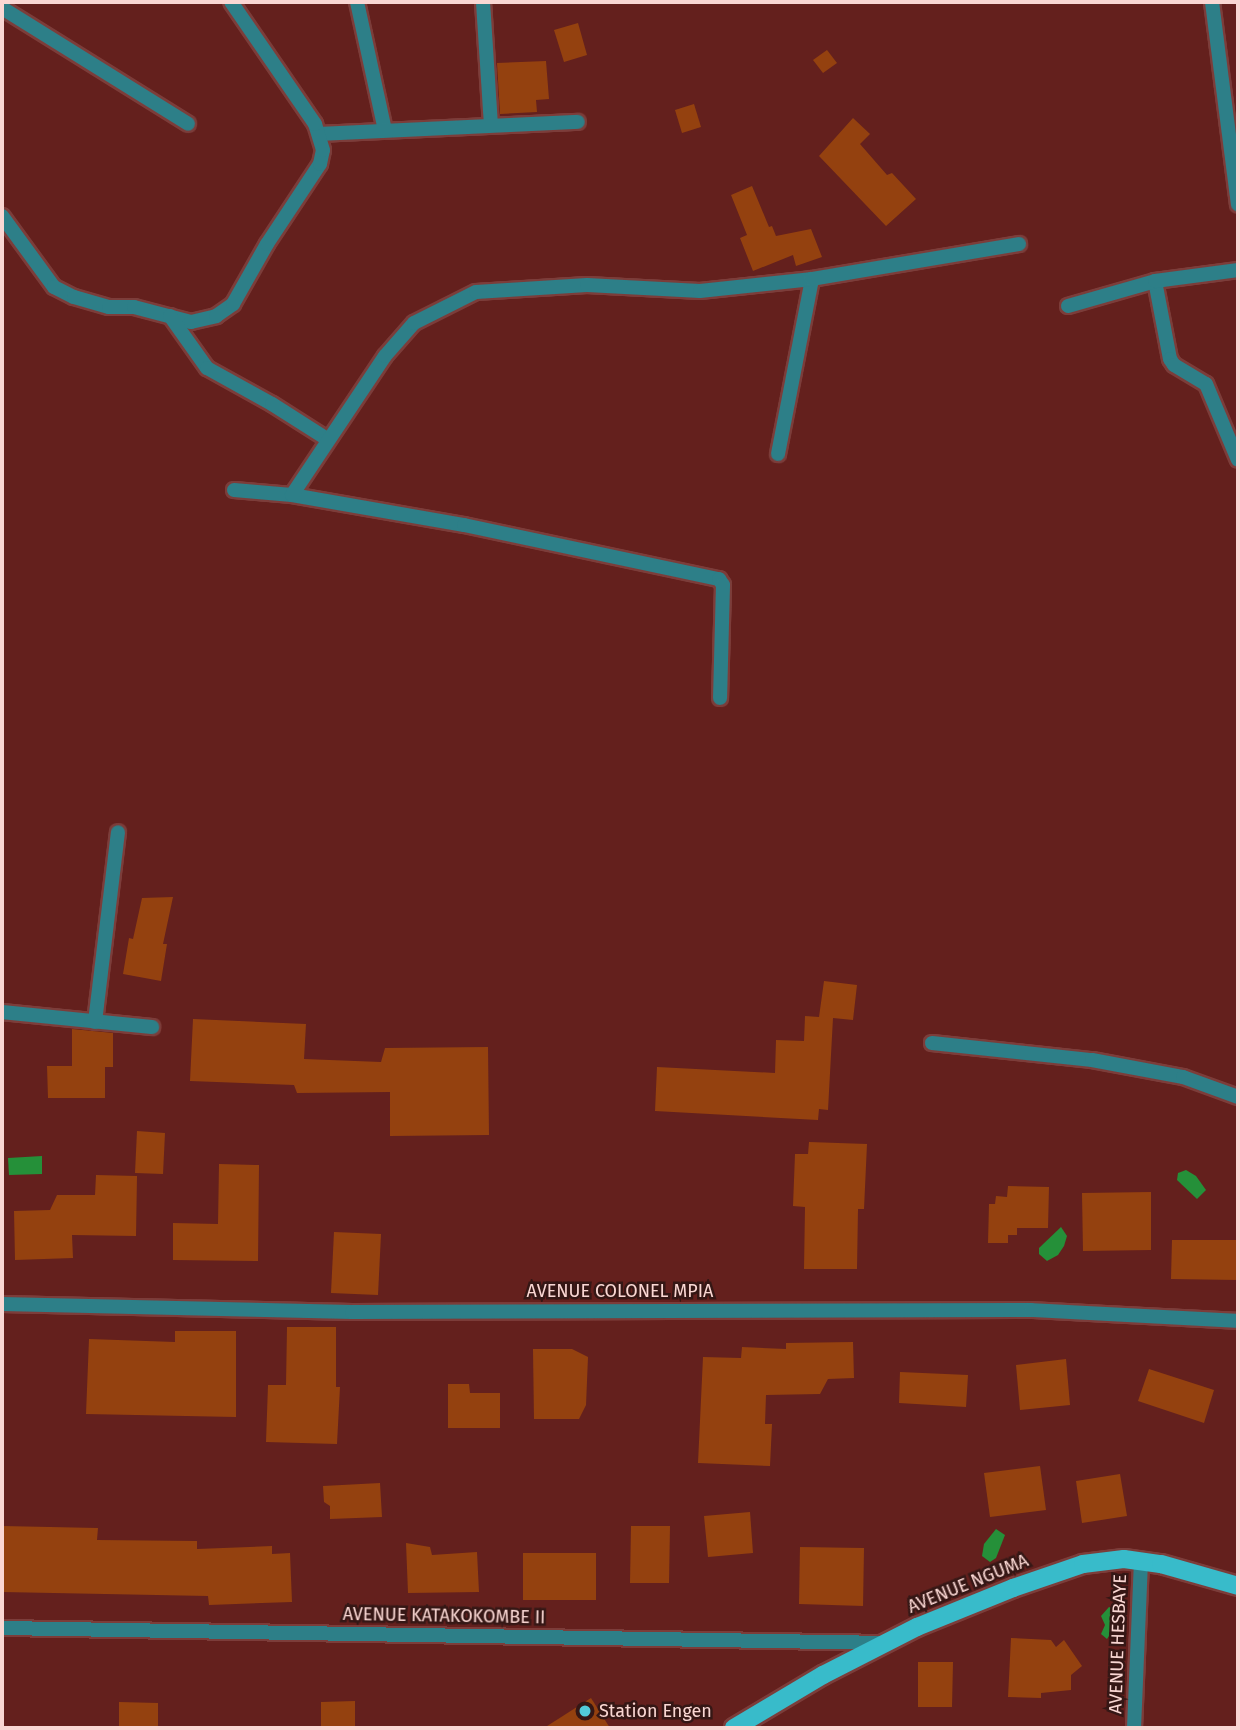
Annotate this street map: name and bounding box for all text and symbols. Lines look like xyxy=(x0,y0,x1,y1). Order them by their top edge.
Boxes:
street label: AVENUE COLONEL MPIA xyxy=(527,1280,713,1302)
street label: AVENUE NGUMA xyxy=(905,1550,1031,1618)
street label: AVENUE HESBAYE xyxy=(1105,1574,1131,1714)
street label: AVENUE KATAKOKOMBE II xyxy=(343,1603,545,1629)
place label: Station Engen xyxy=(599,1700,712,1722)
marker: Station Engen xyxy=(577,1703,593,1719)

